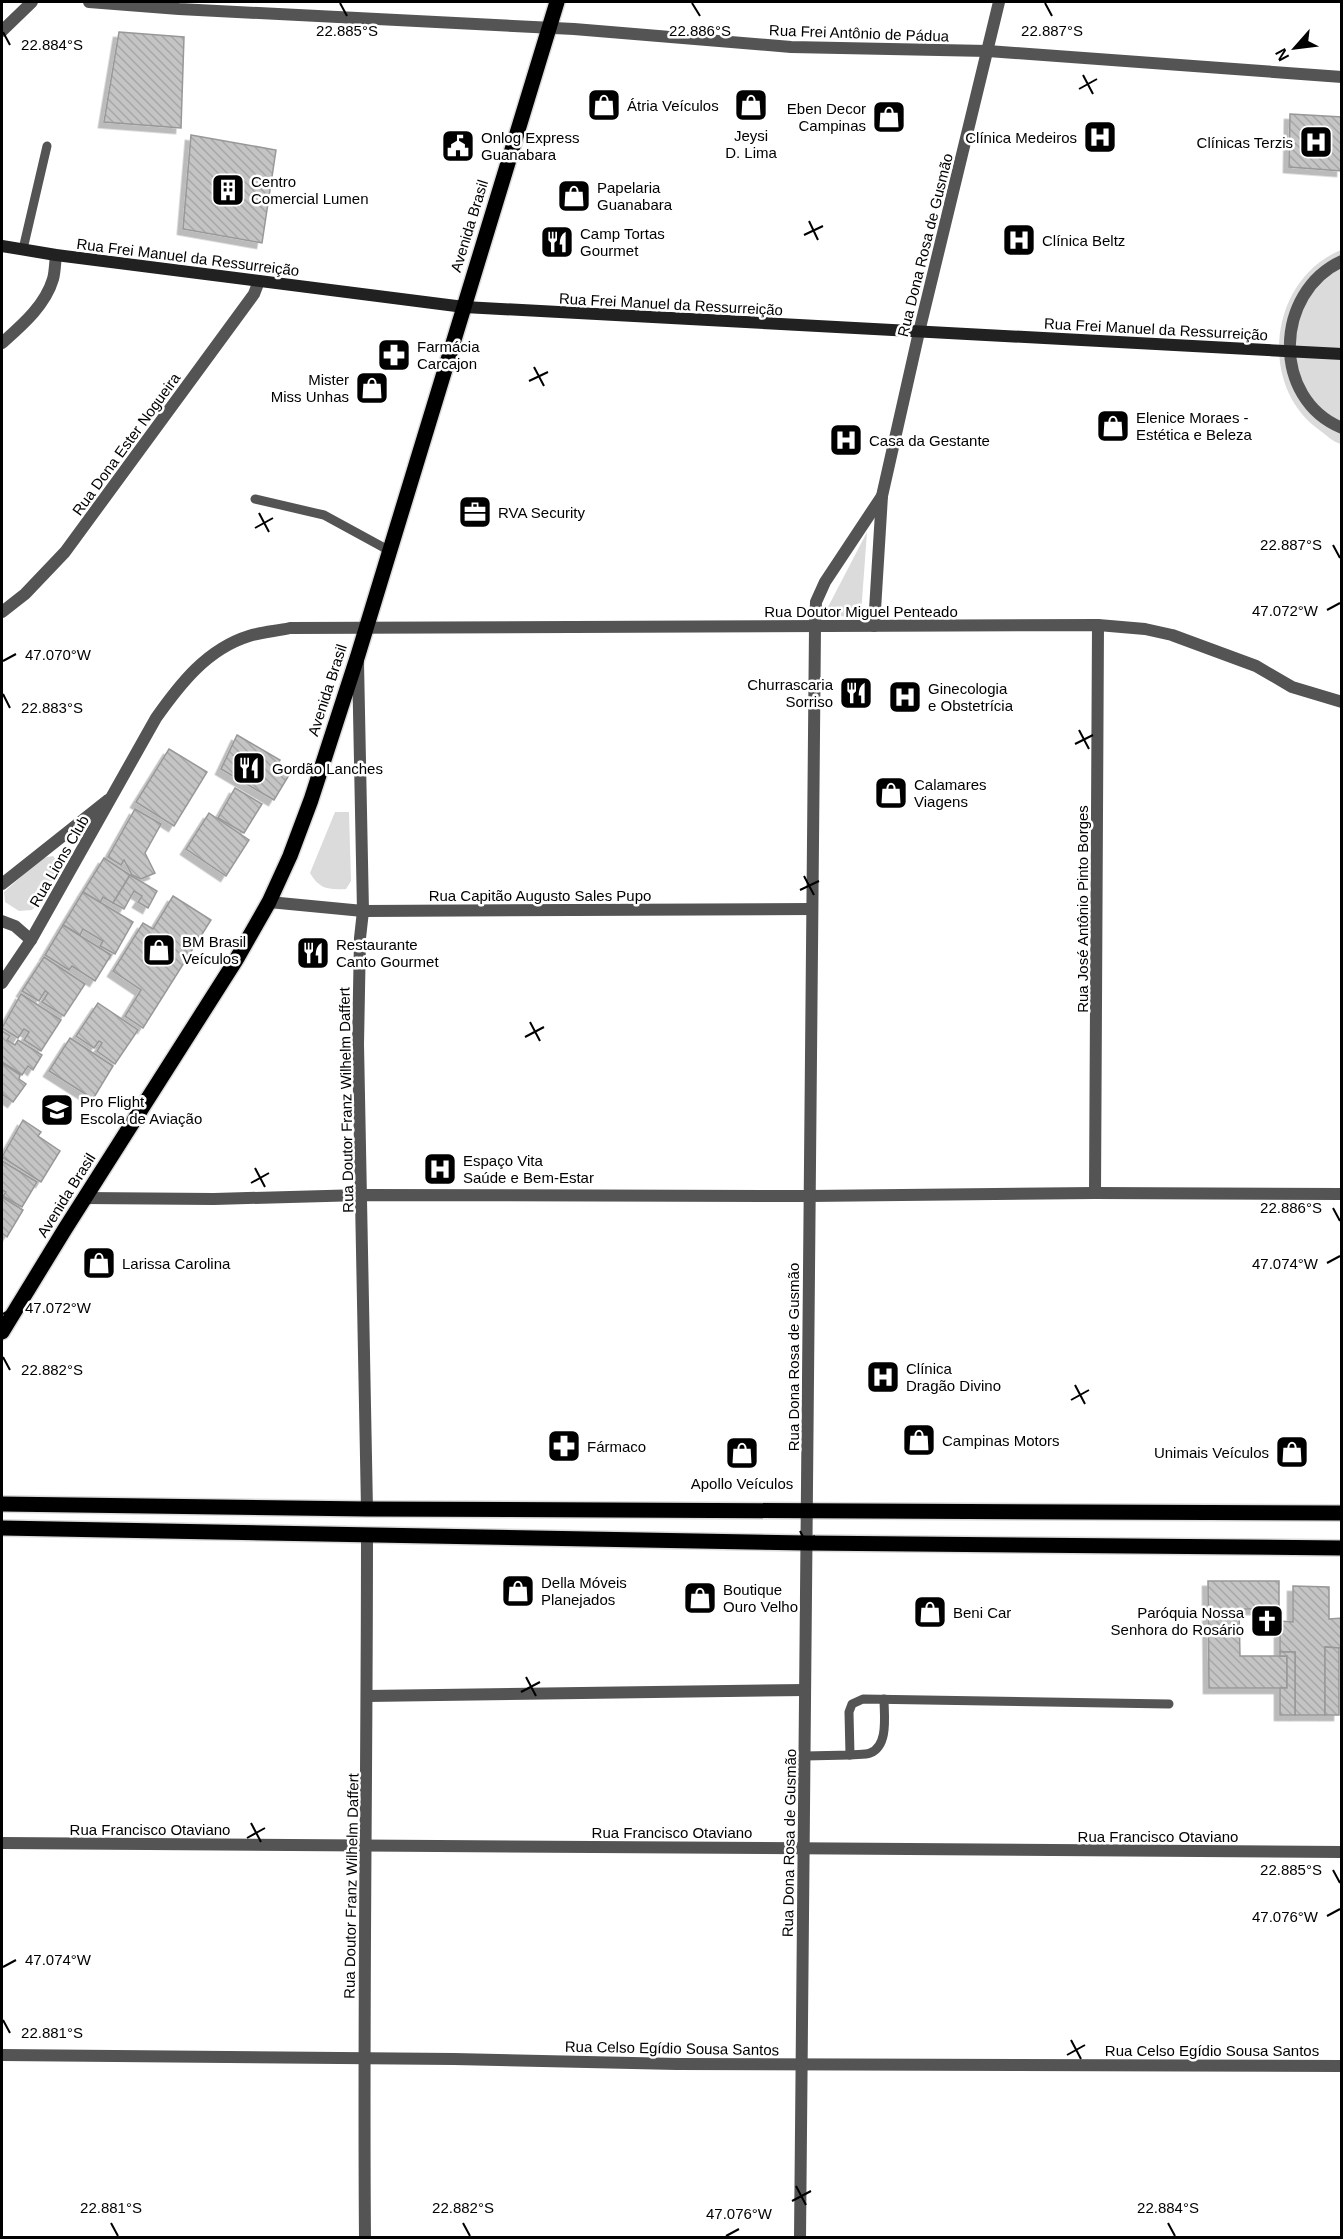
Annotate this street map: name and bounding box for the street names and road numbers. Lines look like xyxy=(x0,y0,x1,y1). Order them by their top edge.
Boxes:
street label: Rua Frei Antônio de Pádua xyxy=(769,21,950,45)
street label: Rua Dona Rosa de Gusmão xyxy=(894,152,956,338)
street label: Avenida Brasil xyxy=(447,178,491,274)
street label: Rua Frei Manuel da Ressurreição xyxy=(76,235,300,279)
street label: Rua Frei Manuel da Ressurreição xyxy=(559,290,783,318)
street label: Rua Frei Manuel da Ressurreição xyxy=(1044,315,1268,343)
street label: Rua Dona Ester Nogueira xyxy=(69,369,184,518)
street label: Rua Doutor Miguel Penteado xyxy=(764,603,958,620)
street label: Avenida Brasil xyxy=(304,642,350,738)
street label: Rua José Antônio Pinto Borges xyxy=(1074,805,1091,1013)
street label: Rua Lions Club xyxy=(26,812,92,910)
street label: Rua Capitão Augusto Sales Pupo xyxy=(429,887,651,904)
street label: Rua Doutor Franz Wilhelm Daffert xyxy=(336,986,356,1213)
street label: Avenida Brasil xyxy=(33,1150,99,1240)
street label: Rua Dona Rosa de Gusmão xyxy=(785,1263,802,1451)
street label: Rua Dona Rosa de Gusmão xyxy=(779,1749,799,1937)
street label: Rua Doutor Franz Wilhelm Daffert xyxy=(341,1772,361,1999)
street label: Rua Francisco Otaviano xyxy=(70,1821,230,1838)
street label: Rua Francisco Otaviano xyxy=(592,1824,752,1841)
street label: Rua Francisco Otaviano xyxy=(1078,1828,1238,1845)
street label: Rua Celso Egídio Sousa Santos xyxy=(565,2038,779,2058)
street label: Rua Celso Egídio Sousa Santos xyxy=(1105,2042,1319,2059)

